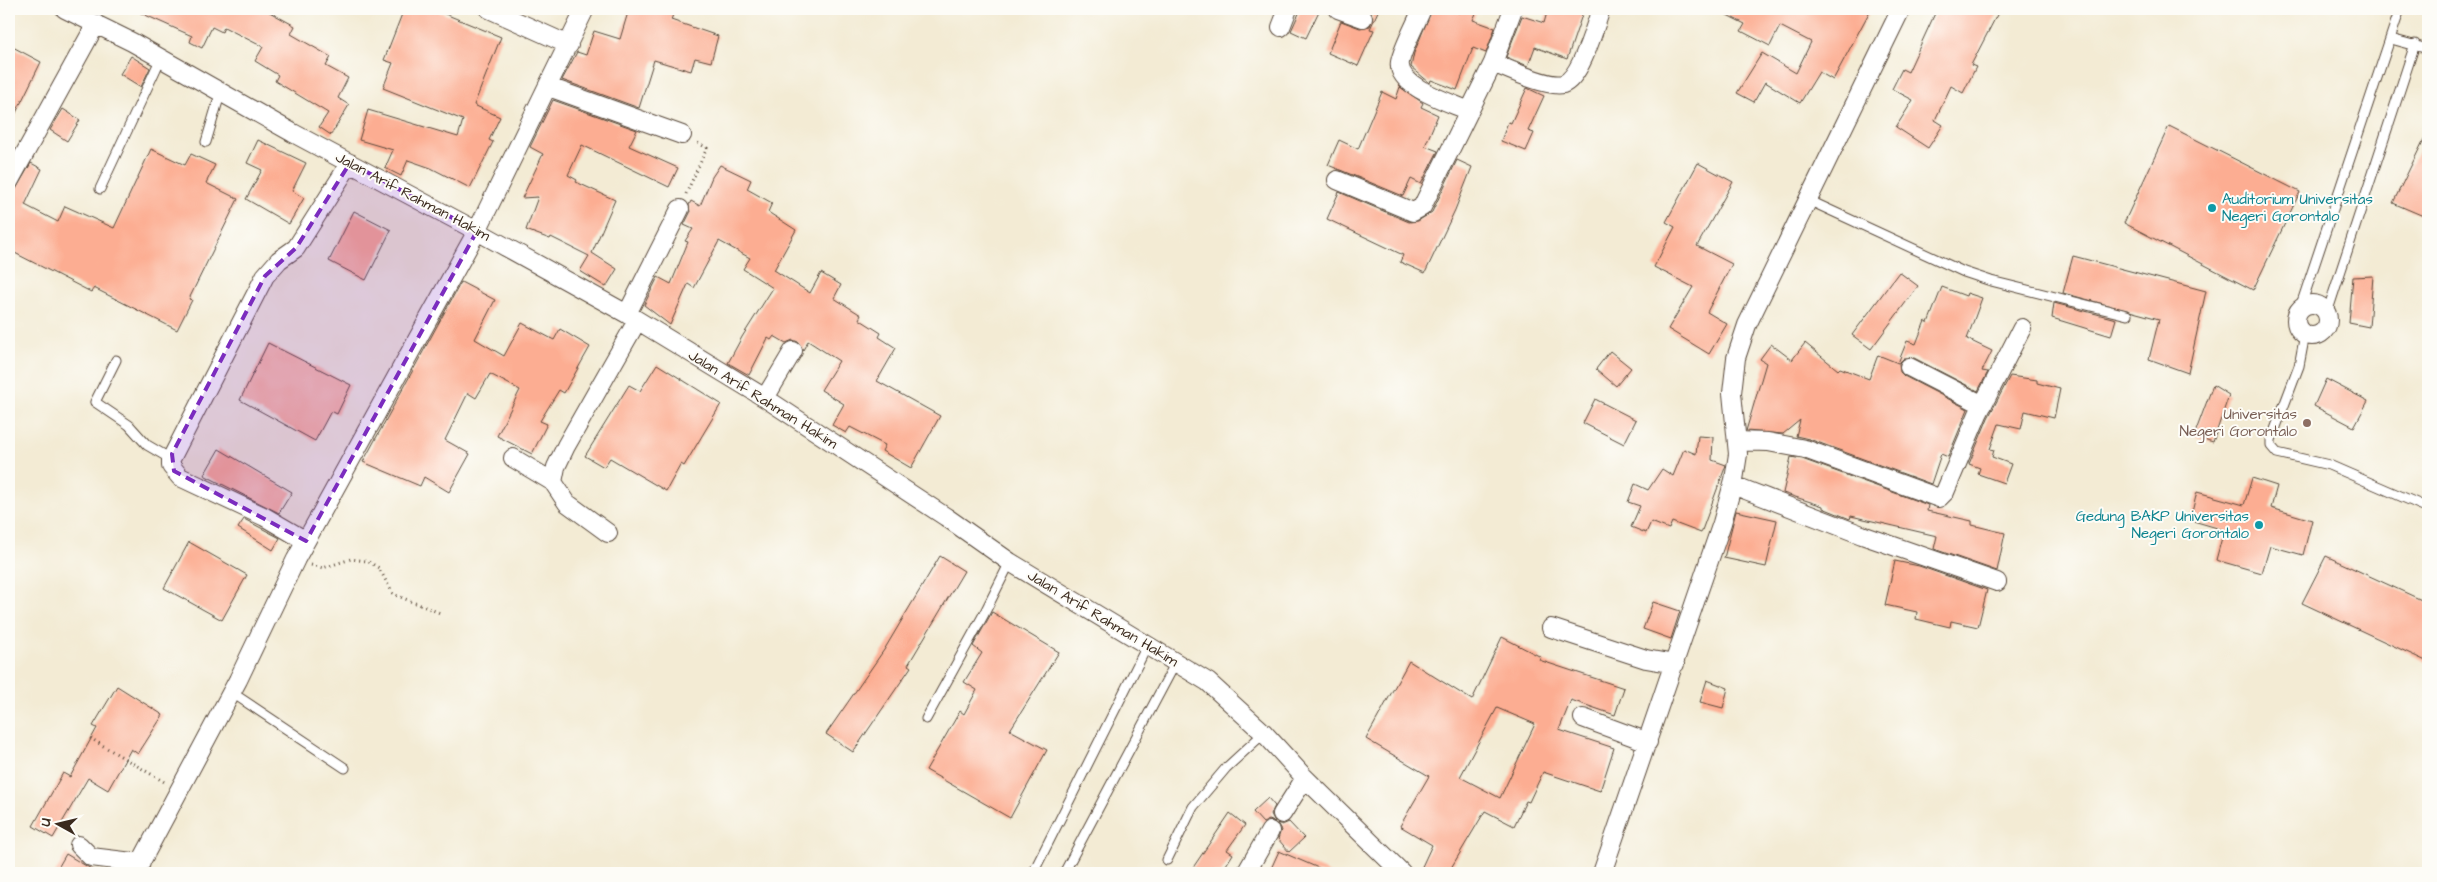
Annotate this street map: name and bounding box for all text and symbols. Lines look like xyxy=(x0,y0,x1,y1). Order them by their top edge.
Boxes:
street label: Jalan Arif Rahman Hakim xyxy=(332,147,494,246)
place label: Auditorium Universitas Negeri Gorontalo xyxy=(2222,189,2373,228)
marker: Auditorium Universitas Negeri Gorontalo xyxy=(2206,202,2218,214)
street label: Jalan Arif Rahman Hakim xyxy=(684,345,842,454)
place label: Universitas Negeri Gorontalo xyxy=(2180,404,2298,443)
marker: Universitas Negeri Gorontalo xyxy=(2301,417,2313,429)
place label: Gedung BAKP Universitas Negeri Gorontalo xyxy=(2076,506,2250,545)
marker: Gedung BAKP Universitas Negeri Gorontalo xyxy=(2253,519,2265,531)
street label: Jalan Arif Rahman Hakim xyxy=(1023,565,1182,672)
north arrow xyxy=(32,800,82,850)
text: U xyxy=(36,817,57,828)

